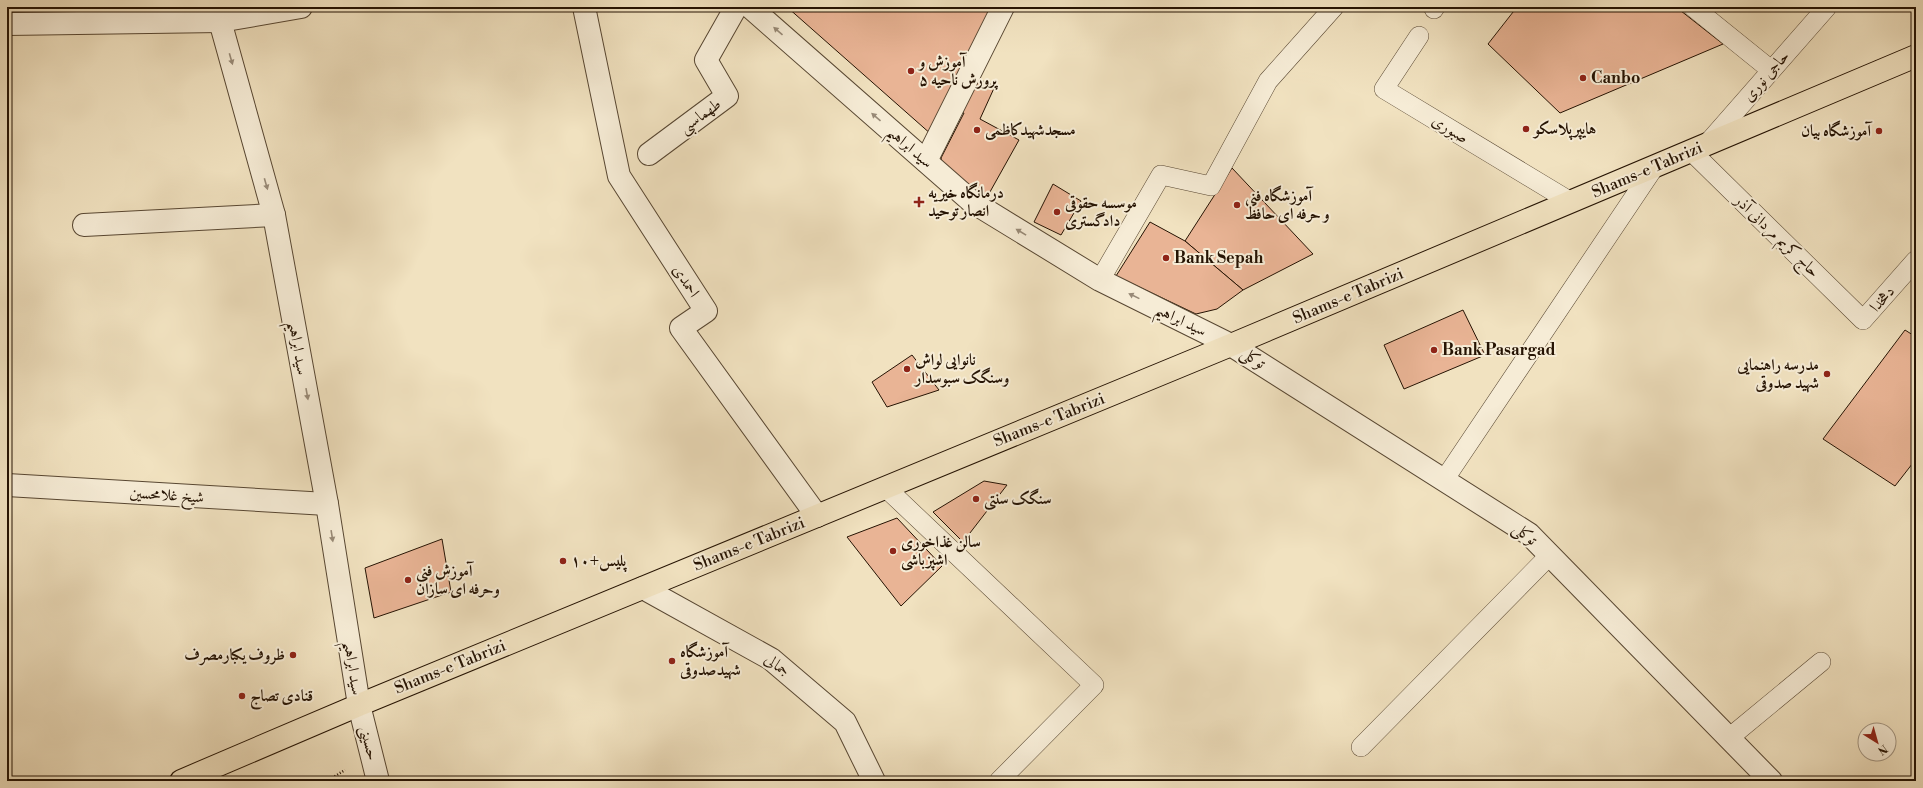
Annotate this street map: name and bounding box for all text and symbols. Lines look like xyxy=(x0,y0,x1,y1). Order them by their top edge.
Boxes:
one-way arrow xyxy=(773,27,783,36)
street label: حاجی نوری xyxy=(1738,46,1794,106)
place label: آموزش و پرورش ناحیه ۵ xyxy=(917,52,999,90)
one-way arrow xyxy=(228,53,234,65)
marker: آموزش و پرورش ناحیه ۵ xyxy=(906,66,916,76)
place label: Canbo xyxy=(1591,68,1640,88)
marker: Canbo xyxy=(1578,73,1588,83)
street label: طهماسبی xyxy=(675,94,727,140)
street label: صبوری xyxy=(1428,110,1472,148)
one-way arrow xyxy=(871,112,881,122)
place label: هایپرپلاسکو xyxy=(1532,119,1596,141)
place label: مسجدشهیدکاظمی xyxy=(985,120,1076,140)
place label: آموزشگاه بیان xyxy=(1801,120,1874,141)
street label: سید ابراهیم xyxy=(879,122,937,177)
marker: هایپرپلاسکو xyxy=(1521,124,1531,134)
marker: مسجدشهیدکاظمی xyxy=(972,125,982,135)
marker: آموزشگاه بیان xyxy=(1874,126,1884,136)
street label: Shams-e Tabrizi xyxy=(1589,138,1705,202)
one-way arrow xyxy=(263,178,269,190)
place label: درمانگاه خیریه انصار توحید xyxy=(928,182,1004,221)
place label: آموزشگاه فنی و حرفه ای حافظ xyxy=(1245,185,1330,224)
street label: حاج کریم مردانی آذر xyxy=(1726,189,1824,285)
place label: موسسه حقوقی دادگستری xyxy=(1064,193,1137,231)
marker: درمانگاه خیریه انصار توحید xyxy=(913,196,925,208)
marker: آموزشگاه فنی و حرفه ای حافظ xyxy=(1232,200,1242,210)
marker: موسسه حقوقی دادگستری xyxy=(1052,207,1062,217)
one-way arrow xyxy=(1015,228,1027,235)
place label: Bank Sepah xyxy=(1174,248,1263,268)
marker: Bank Sepah xyxy=(1161,253,1171,263)
street label: احمدی xyxy=(668,261,704,301)
street label: Shams-e Tabrizi xyxy=(1290,264,1406,328)
street label: دهخدا xyxy=(1865,282,1899,316)
one-way arrow xyxy=(1128,293,1139,300)
street label: سید ابراهیم xyxy=(1149,299,1210,346)
street label: سید ابراهیم xyxy=(278,319,313,378)
place label: Bank Pasargad xyxy=(1442,340,1556,360)
street label: توکلی xyxy=(1236,343,1270,375)
marker: Bank Pasargad xyxy=(1429,345,1439,355)
place label: نانوایی لواش وسنگک سبوسدار xyxy=(913,350,1009,388)
place label: مدرسه راهنمایی شهید صدوقی xyxy=(1736,355,1819,393)
marker: نانوایی لواش وسنگک سبوسدار xyxy=(902,364,912,374)
marker: مدرسه راهنمایی شهید صدوقی xyxy=(1822,369,1832,379)
one-way arrow xyxy=(304,388,310,400)
street label: Shams-e Tabrizi xyxy=(990,389,1108,451)
street label: شیخ غلامحسین xyxy=(129,482,205,512)
place label: سنگک سنتی xyxy=(984,488,1052,511)
marker: سنگک سنتی xyxy=(971,494,981,504)
street label: Shams-e Tabrizi xyxy=(690,513,808,575)
street label: توکلی xyxy=(1508,518,1542,551)
one-way arrow xyxy=(329,530,335,542)
place label: سالن غذاخوری اشپزباشی xyxy=(901,532,981,571)
marker: سالن غذاخوری اشپزباشی xyxy=(888,546,898,556)
place label: پلیس+۱۰ xyxy=(571,551,627,573)
marker: پلیس+۱۰ xyxy=(558,556,568,566)
place label: آموزش فنی وحرفه ای سازان xyxy=(416,561,500,599)
marker: آموزش فنی وحرفه ای سازان xyxy=(403,575,413,585)
street label: Shams-e Tabrizi xyxy=(391,636,509,698)
street label: سید ابراهیم xyxy=(333,639,367,697)
place label: آموزشگاه شهیدصدوقی xyxy=(679,641,741,680)
place label: ظروف یکبارمصرف xyxy=(184,645,285,666)
street label: جمالی xyxy=(760,649,794,681)
marker: ظروف یکبارمصرف xyxy=(288,650,298,660)
marker: آموزشگاه شهیدصدوقی xyxy=(667,656,677,666)
place label: قنادی تصاج xyxy=(250,686,313,710)
marker: قنادی تصاج xyxy=(237,691,247,701)
north arrow xyxy=(1857,722,1897,762)
street label: حسینی xyxy=(354,724,383,763)
text: N xyxy=(1874,741,1890,758)

